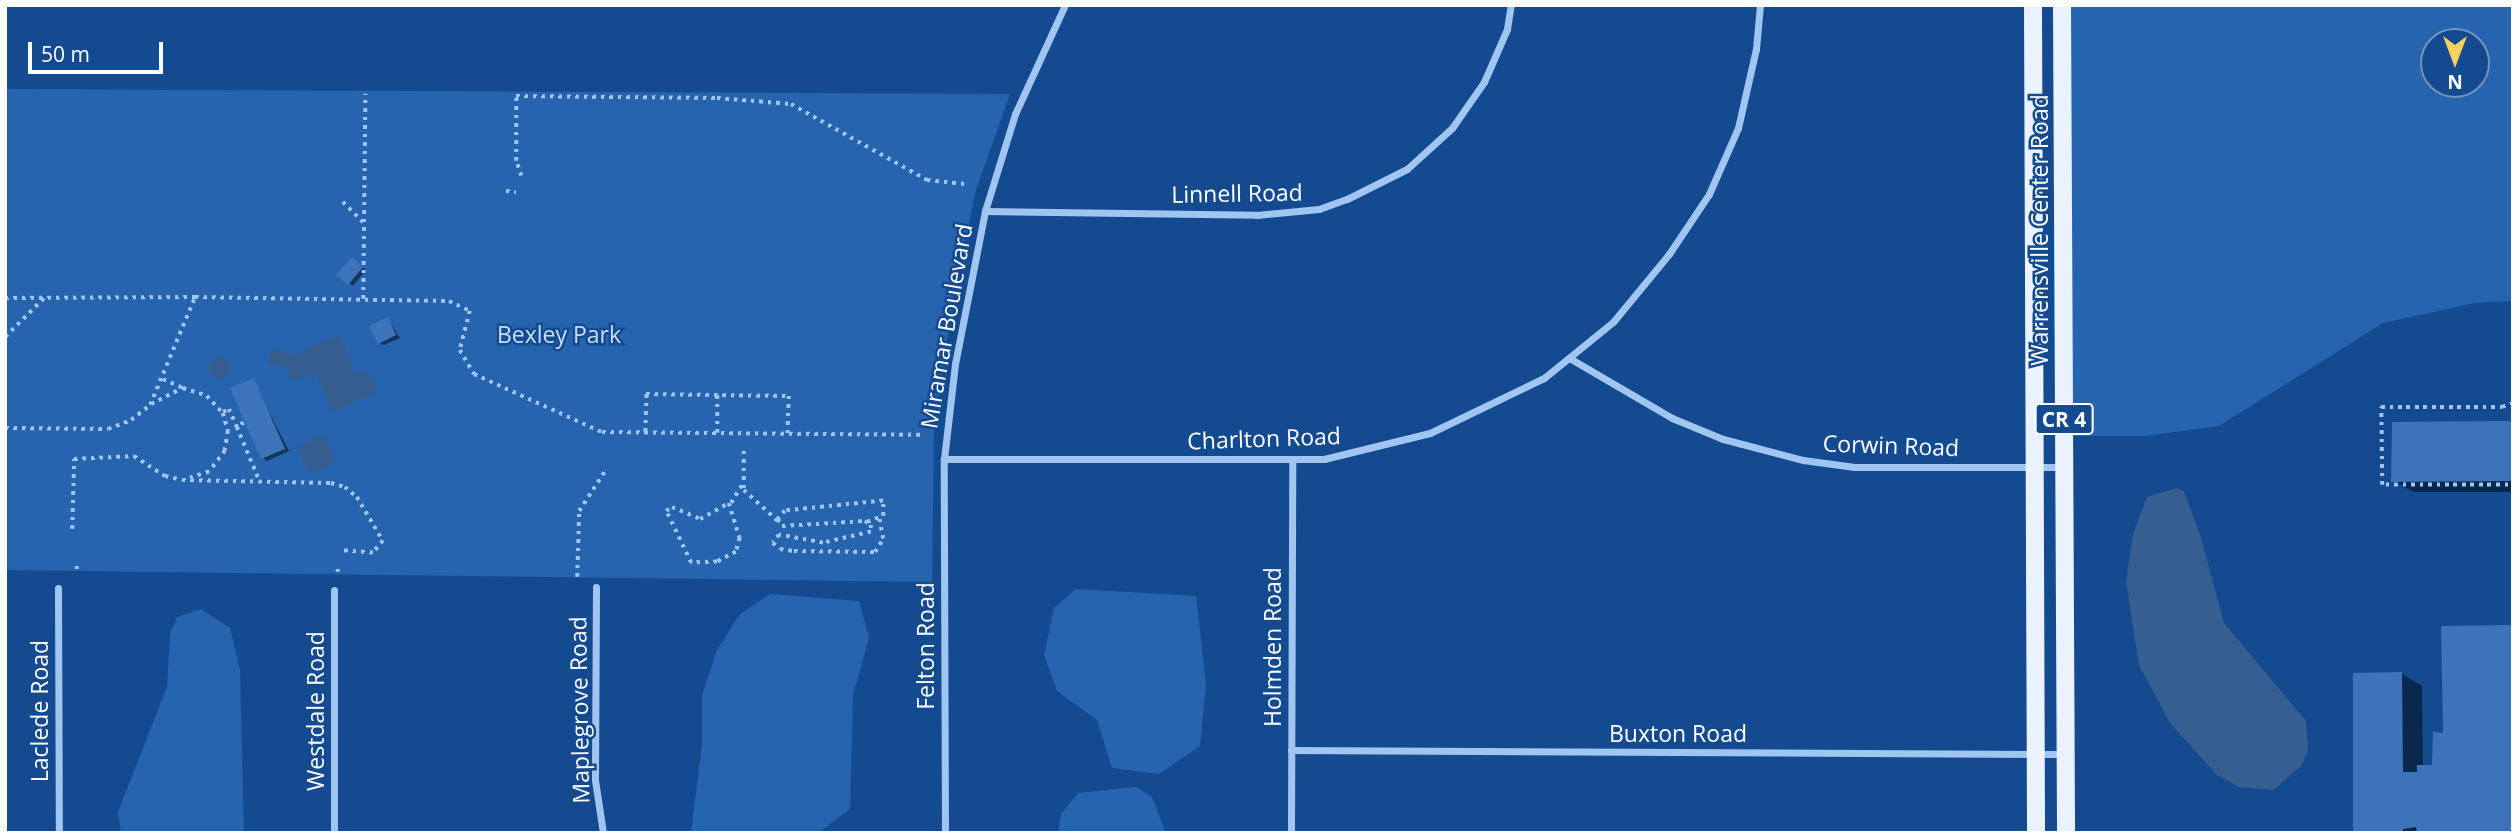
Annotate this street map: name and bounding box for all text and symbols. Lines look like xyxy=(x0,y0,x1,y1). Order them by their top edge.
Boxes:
scale bar xyxy=(32,28,166,72)
north arrow xyxy=(2420,28,2490,98)
text: 50 m xyxy=(41,40,90,68)
text: N xyxy=(2447,69,2463,95)
street label: Warrensville Center Road xyxy=(2025,94,2053,366)
street label: Linnell Road xyxy=(1171,178,1303,208)
street label: Miramar Boulevard xyxy=(914,221,978,431)
park label: Bexley Park xyxy=(497,320,621,348)
road number: CR 4 xyxy=(2034,402,2094,436)
street label: Charlton Road xyxy=(1187,422,1341,454)
street label: Corwin Road xyxy=(1822,429,1960,461)
street label: Holmden Road xyxy=(1258,567,1286,727)
street label: Felton Road xyxy=(911,582,939,710)
street label: Maplegrove Road xyxy=(564,616,594,804)
street label: Westdale Road xyxy=(301,631,329,791)
street label: Laclede Road xyxy=(25,640,53,782)
street label: Buxton Road xyxy=(1609,719,1747,747)

